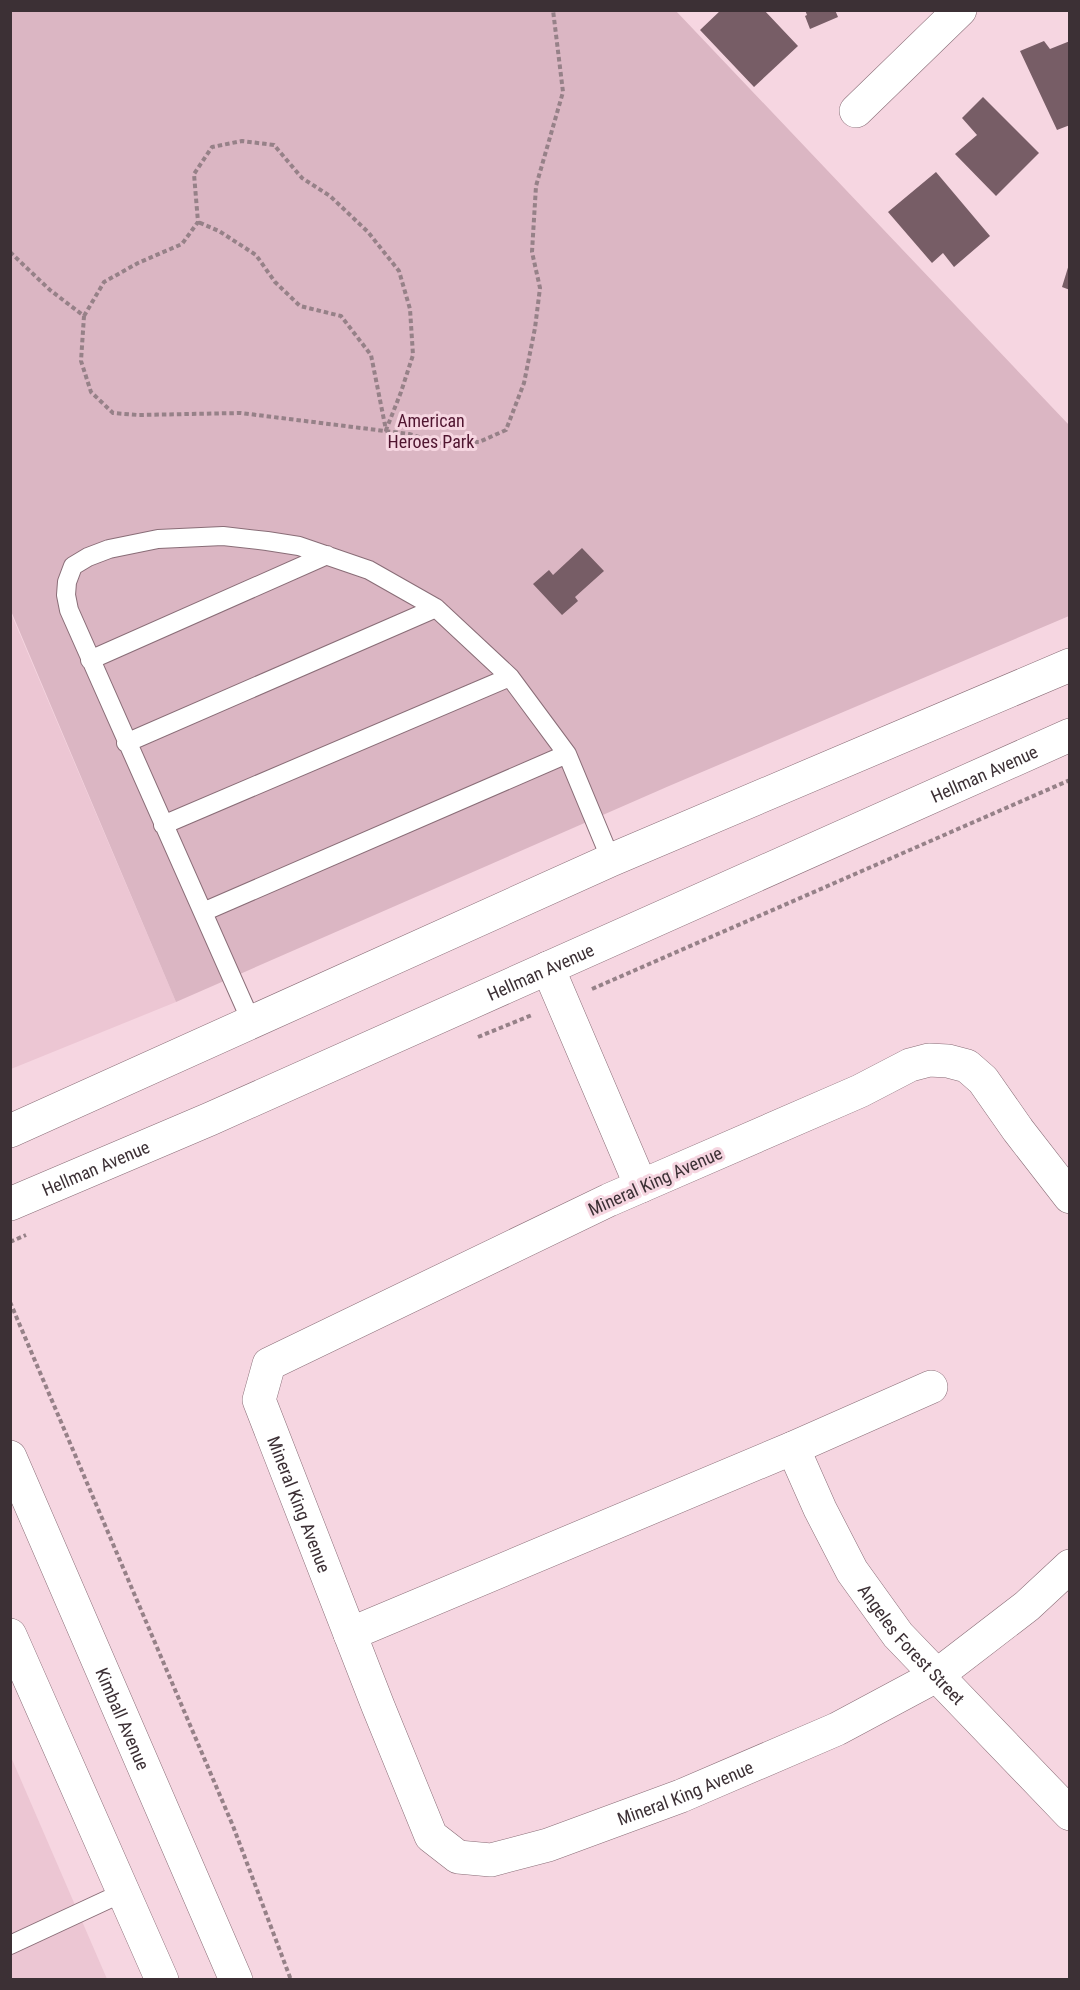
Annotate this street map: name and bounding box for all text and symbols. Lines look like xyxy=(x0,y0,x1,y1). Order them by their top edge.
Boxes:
park label: American Heroes Park xyxy=(388,410,474,452)
street label: Hellman Avenue xyxy=(927,740,1041,806)
street label: Hellman Avenue xyxy=(484,939,597,1005)
street label: Hellman Avenue xyxy=(39,1136,153,1200)
street label: Mineral King Avenue xyxy=(585,1142,725,1220)
street label: Mineral King Avenue xyxy=(264,1433,335,1575)
street label: Angeles Forest Street xyxy=(854,1580,969,1709)
street label: Kimball Avenue xyxy=(92,1664,154,1773)
street label: Mineral King Avenue xyxy=(614,1756,756,1829)

